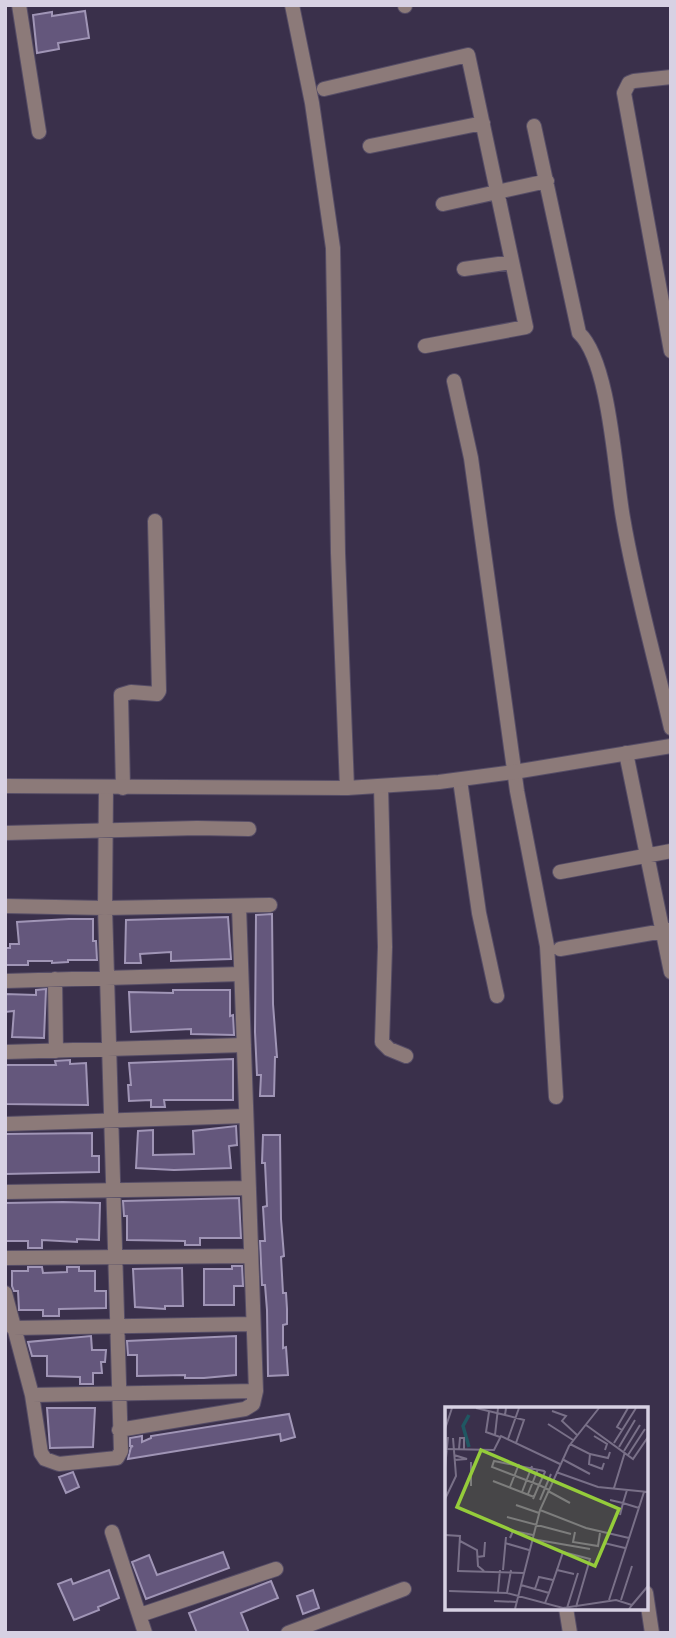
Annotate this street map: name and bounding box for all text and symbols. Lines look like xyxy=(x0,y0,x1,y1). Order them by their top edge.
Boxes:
inset map xyxy=(445,1407,648,1610)

